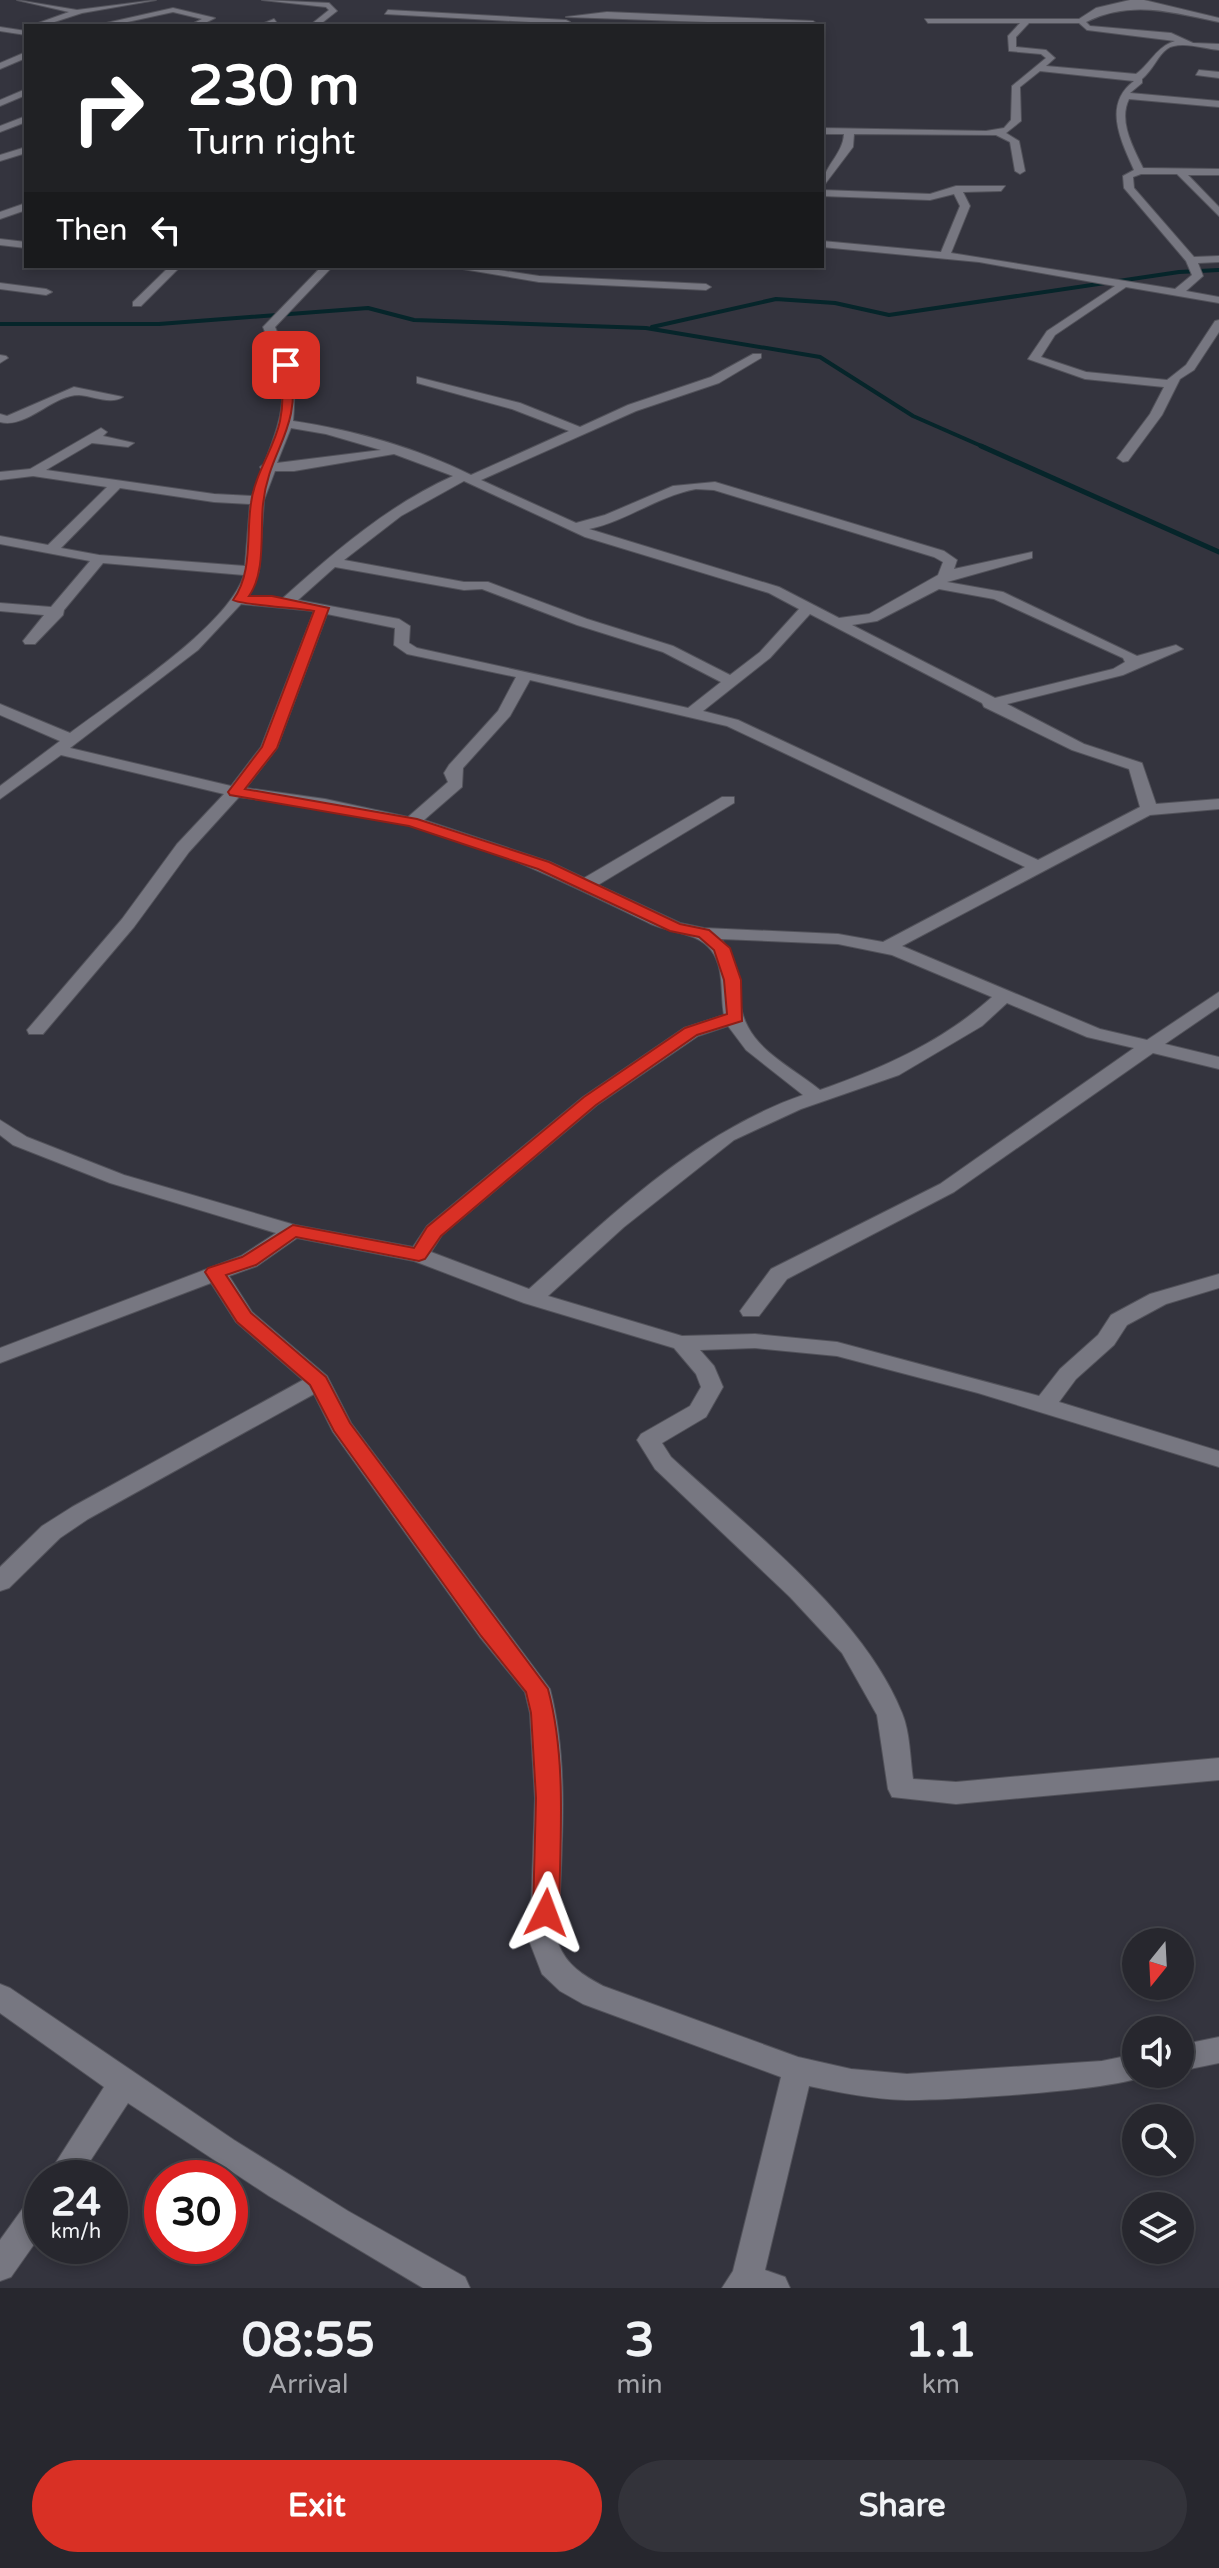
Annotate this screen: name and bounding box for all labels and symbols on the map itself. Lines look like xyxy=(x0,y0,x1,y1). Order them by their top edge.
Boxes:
pin xyxy=(252,331,320,399)
position arrow xyxy=(504,1871,588,1955)
north arrow xyxy=(1122,1928,1194,2000)
speed limit sign: 30 xyxy=(144,2160,248,2264)

